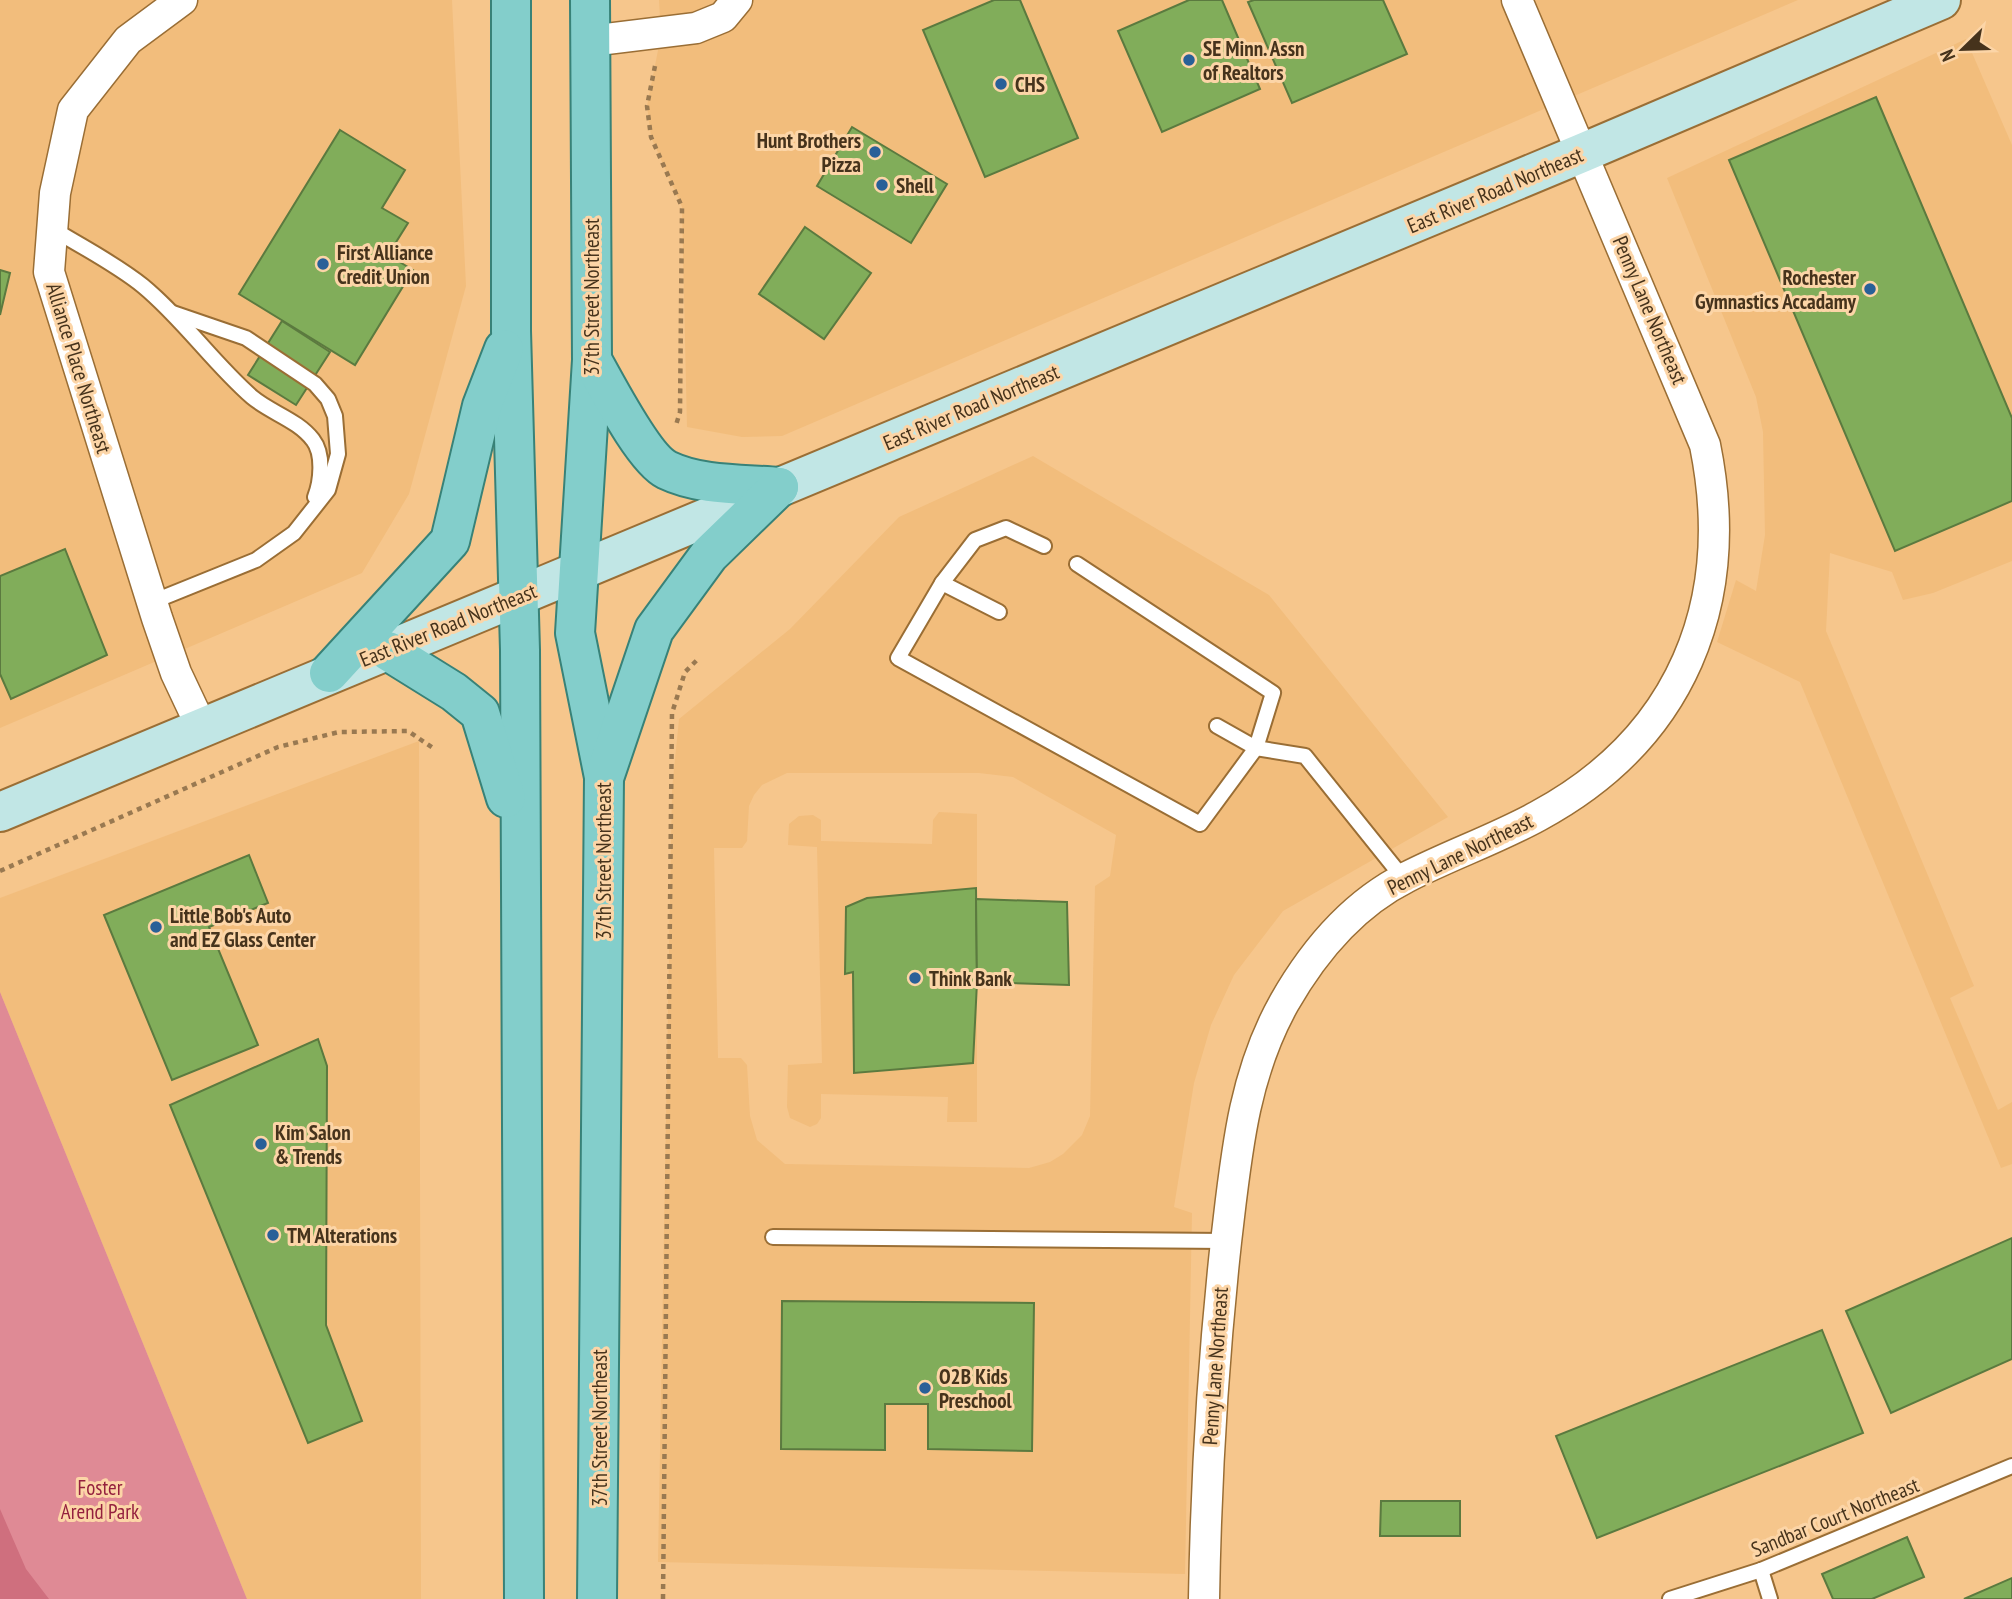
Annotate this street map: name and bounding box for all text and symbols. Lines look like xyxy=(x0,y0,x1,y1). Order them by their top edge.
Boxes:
north arrow xyxy=(1928,14,1998,84)
place label: SE Minn. Assn of Realtors xyxy=(1203,35,1305,86)
text: N xyxy=(1934,46,1960,65)
marker: SE Minn. Assn of Realtors xyxy=(1181,52,1197,68)
place label: CHS xyxy=(1015,71,1045,98)
marker: CHS xyxy=(993,76,1009,92)
place label: Hunt Brothers Pizza xyxy=(757,127,861,178)
street label: East River Road Northeast xyxy=(1403,141,1587,239)
marker: Hunt Brothers Pizza xyxy=(867,144,883,160)
place label: Shell xyxy=(896,172,935,199)
marker: Shell xyxy=(874,177,890,193)
street label: 37th Street Northeast xyxy=(578,218,605,376)
street label: Penny Lane Northeast xyxy=(1607,232,1693,388)
place label: First Alliance Credit Union xyxy=(337,239,433,290)
marker: First Alliance Credit Union xyxy=(315,256,331,272)
place label: Rochester Gymnastics Accadamy xyxy=(1695,264,1857,315)
street label: Alliance Place Northeast xyxy=(40,280,118,457)
marker: Rochester Gymnastics Accadamy xyxy=(1862,281,1878,297)
street label: East River Road Northeast xyxy=(879,358,1063,456)
street label: East River Road Northeast xyxy=(356,577,541,673)
street label: 37th Street Northeast xyxy=(590,782,617,940)
street label: Penny Lane Northeast xyxy=(1383,807,1537,901)
place label: Little Bob's Auto and EZ Glass Center xyxy=(170,902,317,953)
marker: Little Bob's Auto and EZ Glass Center xyxy=(148,919,164,935)
place label: Think Bank xyxy=(929,965,1012,992)
marker: Think Bank xyxy=(907,970,923,986)
place label: Kim Salon & Trends xyxy=(275,1119,351,1170)
marker: Kim Salon & Trends xyxy=(253,1136,269,1152)
place label: TM Alterations xyxy=(287,1222,397,1249)
marker: TM Alterations xyxy=(265,1227,281,1243)
street label: Penny Lane Northeast xyxy=(1196,1286,1234,1446)
street label: 37th Street Northeast xyxy=(586,1349,613,1507)
place label: O2B Kids Preschool xyxy=(939,1363,1012,1414)
marker: O2B Kids Preschool xyxy=(917,1380,933,1396)
street label: Sandbar Court Northeast xyxy=(1747,1471,1923,1563)
park label: Foster Arend Park xyxy=(61,1474,139,1525)

